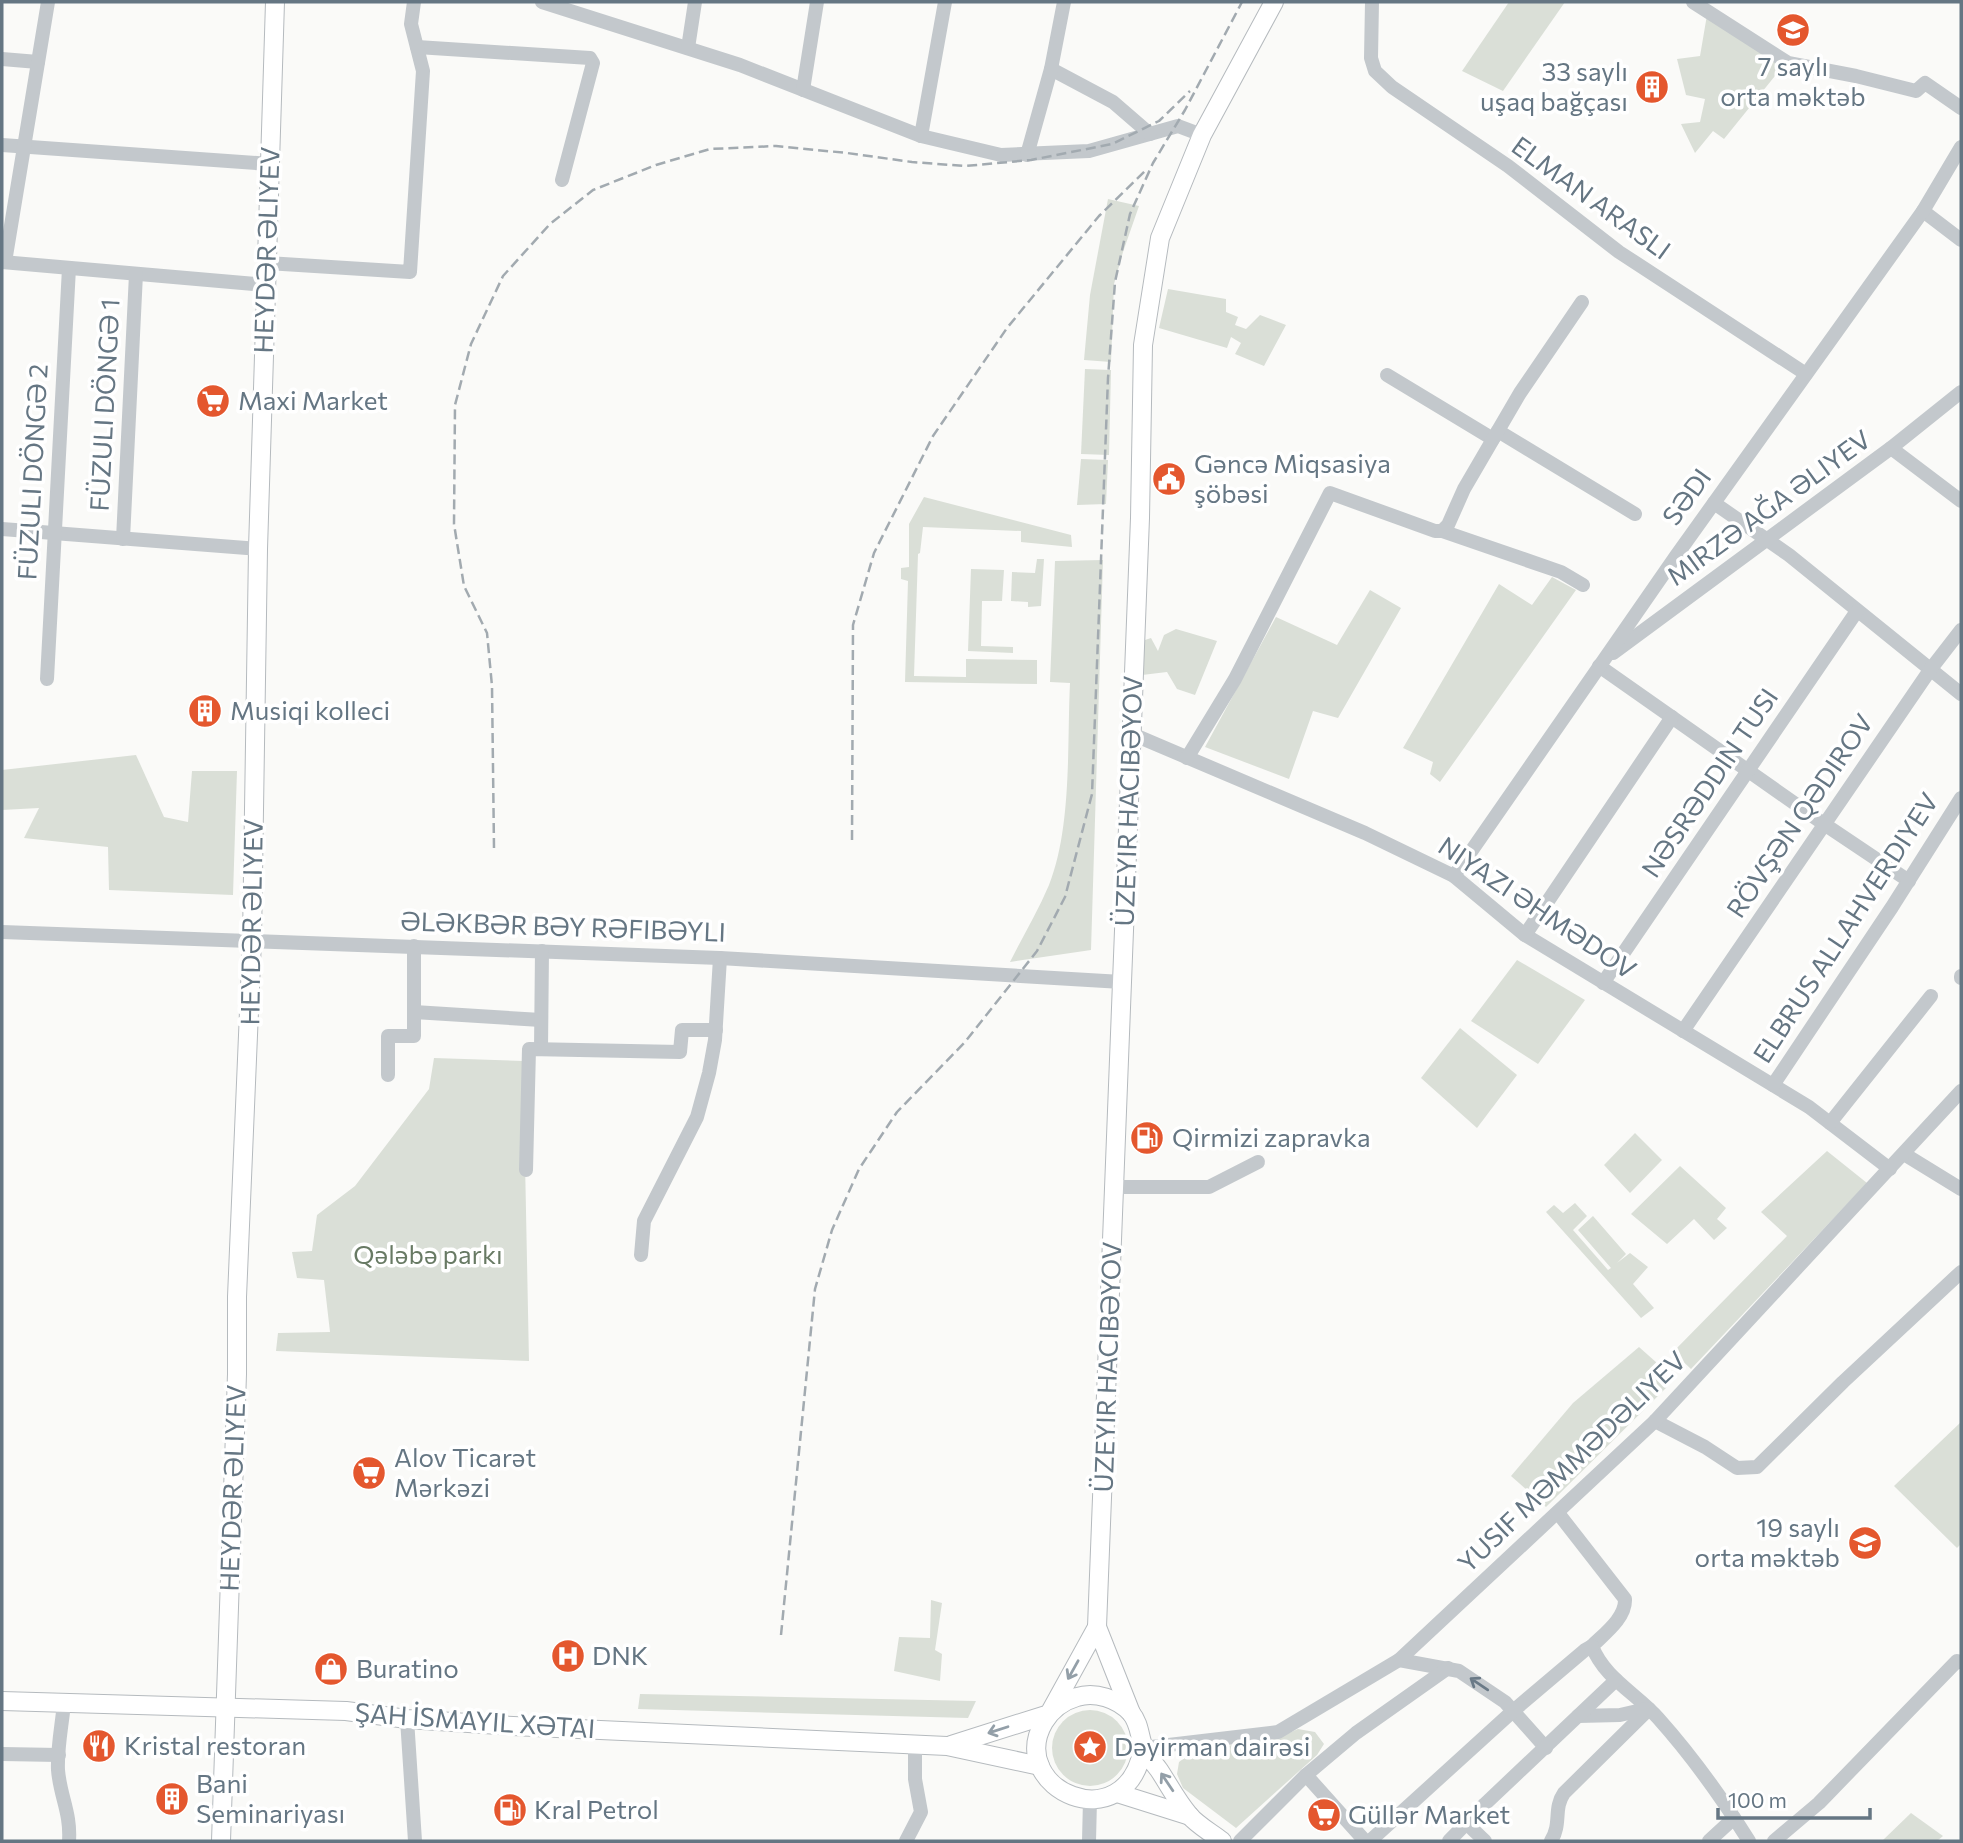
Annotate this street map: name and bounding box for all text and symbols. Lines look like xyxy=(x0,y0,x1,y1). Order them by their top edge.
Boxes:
school or university icon: 7 saylı orta məktəb xyxy=(1774,11,1812,49)
place label: 7 saylı orta məktəb xyxy=(1720,50,1866,111)
place label: 33 saylı uşaq bağçası xyxy=(1480,55,1628,116)
building icon: 33 saylı uşaq bağçası xyxy=(1633,68,1671,106)
street label: ELMAN ARASLI xyxy=(1507,129,1677,265)
street label: HEYDƏR ƏLIYEV xyxy=(246,146,285,354)
street label: FÜZULI DÖNGƏ 1 xyxy=(82,298,125,512)
street label: FÜZULI DÖNGƏ 2 xyxy=(10,363,53,581)
supermarket icon: Maxi Market xyxy=(194,382,232,420)
place label: Maxi Market xyxy=(238,384,388,415)
street label: MIRZƏ AĞA ƏLIYEV xyxy=(1660,422,1876,591)
place label: Gəncə Miqsasiya şöbəsi xyxy=(1194,447,1391,508)
public building icon: Gəncə Miqsasiya şöbəsi xyxy=(1150,460,1188,498)
street label: SƏDI xyxy=(1655,462,1717,530)
street label: ÜZEYIR HACIBƏYOV xyxy=(1108,675,1147,927)
street label: NƏSRƏDDIN TUSI xyxy=(1634,682,1783,883)
building icon: Musiqi kolleci xyxy=(186,692,224,730)
place label: Musiqi kolleci xyxy=(230,694,390,725)
street label: RÖVŞƏN QƏDIROV xyxy=(1719,707,1879,923)
street label: ELBRUS ALLAHVERDIYEV xyxy=(1746,786,1944,1068)
street label: HEYDƏR ƏLIYEV xyxy=(233,818,268,1026)
street label: NIYAZI ƏHMƏDOV xyxy=(1433,829,1643,984)
street label: ƏLƏKBƏR BƏY RƏFIBƏYLI xyxy=(400,904,726,947)
fuel station icon: Qirmizi zapravka xyxy=(1128,1119,1166,1157)
place label: Qirmizi zapravka xyxy=(1172,1121,1371,1152)
park label: Qələbə parkı xyxy=(353,1238,503,1269)
street label: ÜZEYIR HACIBƏYOV xyxy=(1087,1241,1126,1493)
street label: YUSIF MƏMMƏDƏLIYEV xyxy=(1451,1344,1691,1578)
street label: HEYDƏR ƏLIYEV xyxy=(212,1384,251,1592)
place label: Alov Ticarət Mərkəzi xyxy=(394,1441,536,1502)
supermarket icon: Alov Ticarət Mərkəzi xyxy=(350,1454,388,1492)
place label: 19 saylı orta məktəb xyxy=(1695,1511,1840,1572)
school or university icon: 19 saylı orta məktəb xyxy=(1846,1524,1884,1562)
hospital icon: DNK xyxy=(549,1637,587,1675)
place label: DNK xyxy=(592,1639,648,1670)
shop icon: Buratino xyxy=(312,1650,350,1688)
place label: Buratino xyxy=(356,1652,459,1683)
one-way arrow xyxy=(1066,1659,1079,1680)
one-way arrow xyxy=(1470,1677,1489,1691)
street label: ŞAH İSMAYIL XƏTAI xyxy=(354,1696,596,1743)
one-way arrow xyxy=(988,1725,1010,1737)
restaurant icon: Kristal restoran xyxy=(80,1727,118,1765)
place icon: Dəyirman dairəsi xyxy=(1071,1728,1109,1766)
place label: Kristal restoran xyxy=(124,1729,306,1760)
place label: Dəyirman dairəsi xyxy=(1114,1730,1310,1761)
place label: Bani Seminariyası xyxy=(196,1767,345,1828)
one-way arrow xyxy=(1159,1773,1174,1792)
scale bar xyxy=(1718,1776,1870,1820)
building icon: Bani Seminariyası xyxy=(153,1780,191,1818)
text: 100 m xyxy=(1728,1787,1787,1812)
fuel station icon: Kral Petrol xyxy=(491,1791,529,1829)
place label: Kral Petrol xyxy=(534,1793,659,1824)
supermarket icon: Güllər Market xyxy=(1305,1796,1343,1834)
place label: Güllər Market xyxy=(1348,1798,1510,1829)

